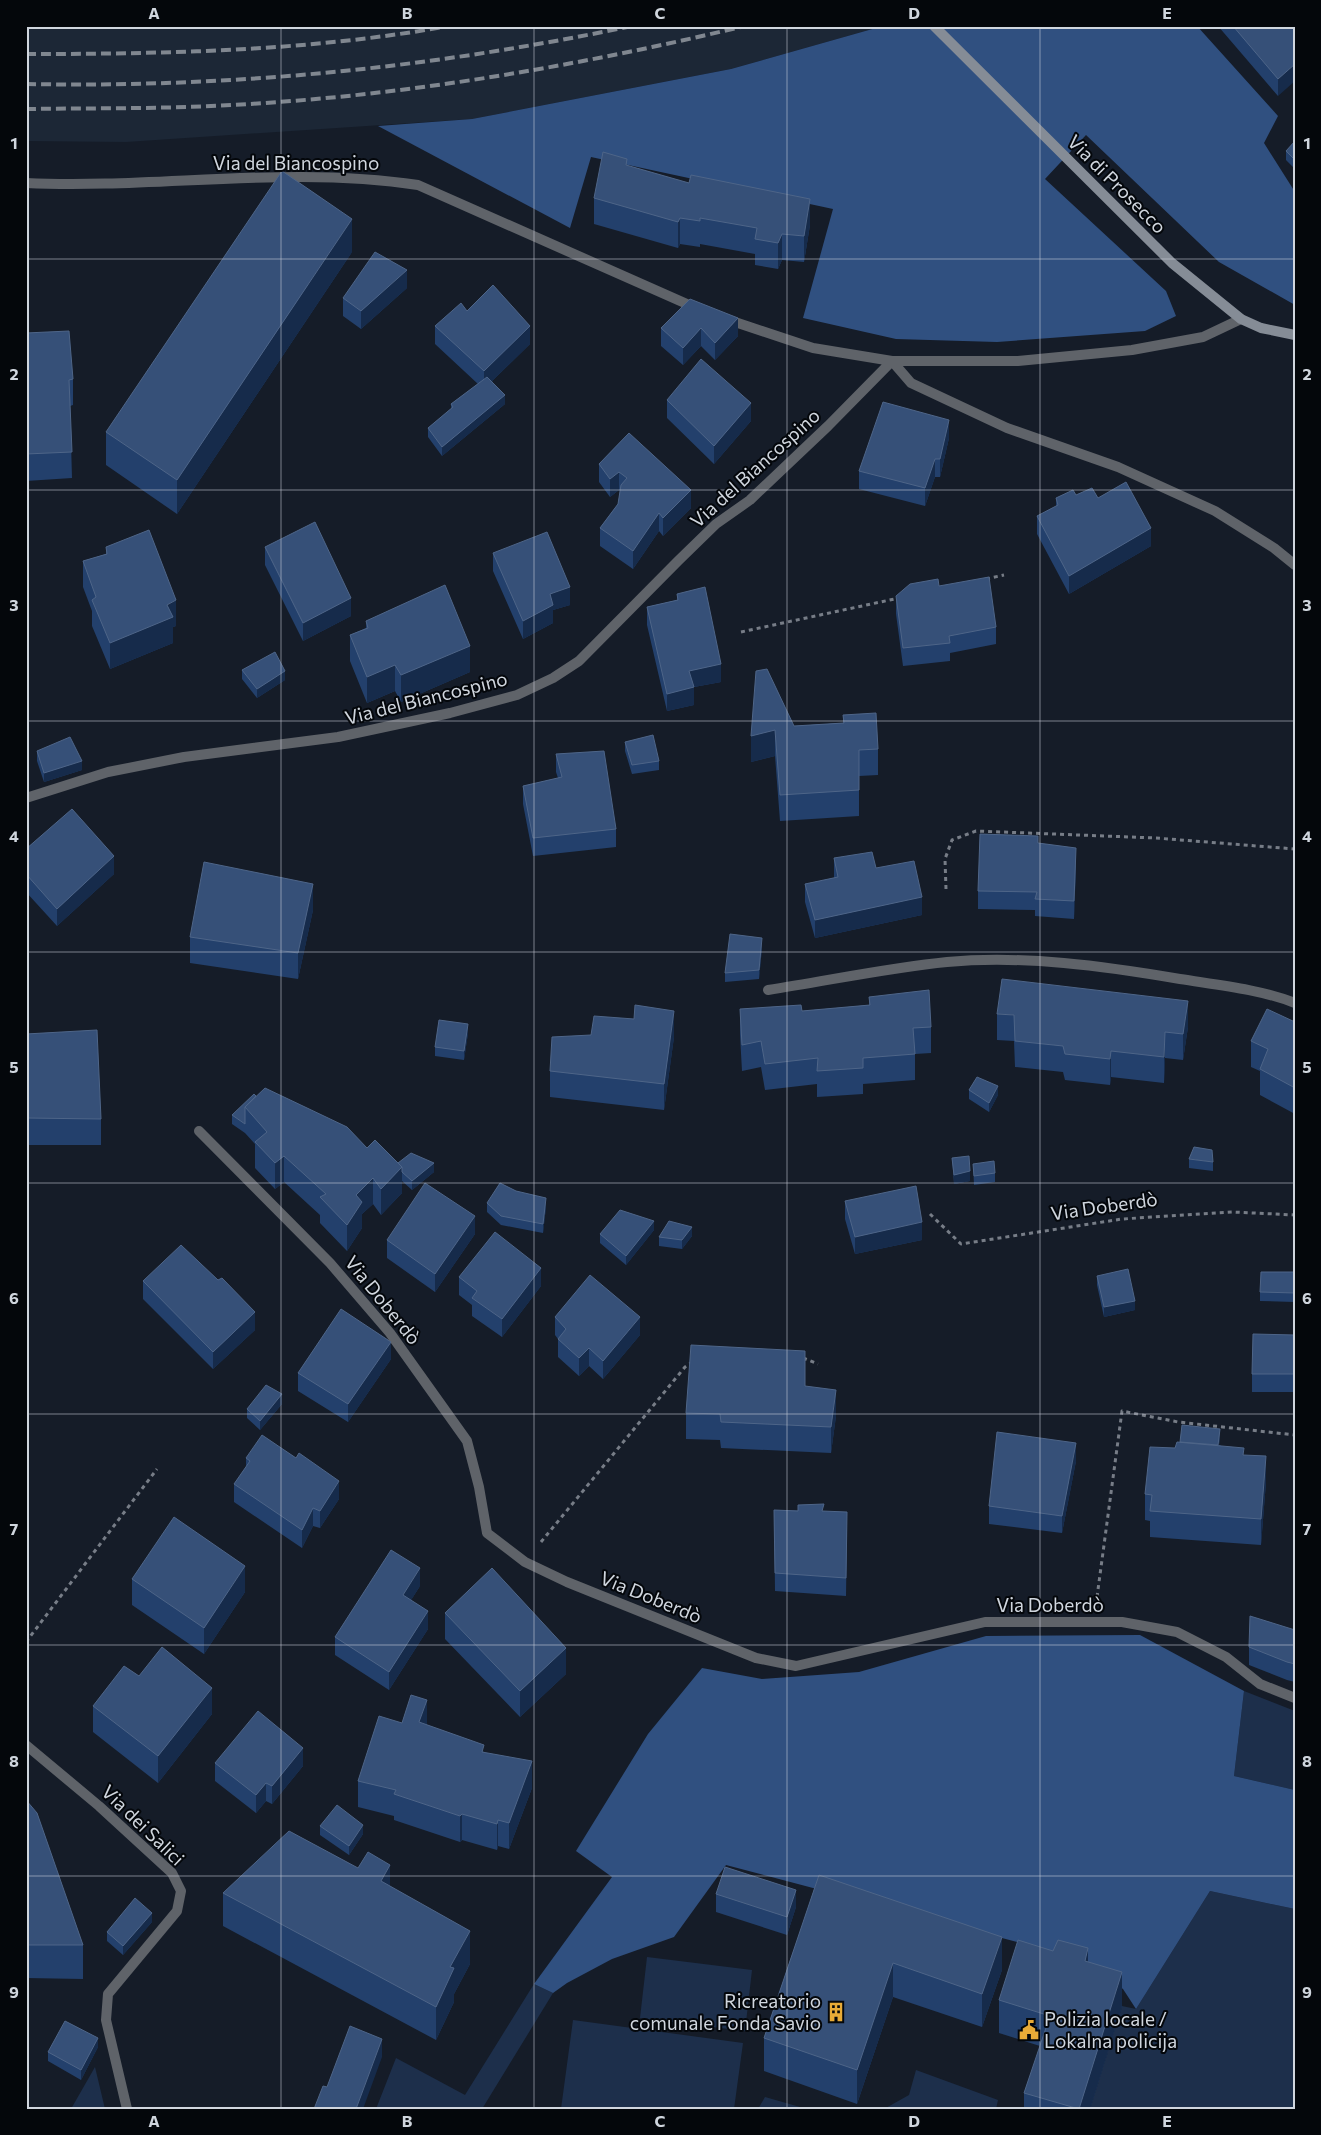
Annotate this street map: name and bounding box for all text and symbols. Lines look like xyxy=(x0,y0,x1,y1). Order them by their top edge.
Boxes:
text: A xyxy=(148,3,160,22)
text: B xyxy=(402,3,413,22)
text: C xyxy=(655,3,666,22)
text: D xyxy=(908,3,920,22)
text: E xyxy=(1162,3,1172,22)
street label: Via di Prosecco xyxy=(1063,129,1172,238)
text: 1 xyxy=(10,133,18,152)
text: 1 xyxy=(1303,133,1311,152)
street label: Via del Biancospino xyxy=(213,151,379,174)
text: 2 xyxy=(9,364,19,383)
text: 2 xyxy=(1302,364,1312,383)
street label: Via del Biancospino xyxy=(685,403,824,532)
text: 3 xyxy=(9,595,19,614)
text: 3 xyxy=(1302,595,1312,614)
street label: Via del Biancospino xyxy=(342,666,509,729)
text: 4 xyxy=(9,826,19,845)
text: 4 xyxy=(1302,826,1312,845)
text: 5 xyxy=(9,1057,19,1076)
text: 5 xyxy=(1302,1057,1312,1076)
street label: Via Doberdò xyxy=(1049,1187,1159,1224)
street label: Via Doberdò xyxy=(341,1251,426,1349)
text: 6 xyxy=(9,1288,19,1307)
text: 6 xyxy=(1302,1288,1312,1307)
text: 7 xyxy=(10,1519,19,1538)
text: 7 xyxy=(1303,1519,1312,1538)
street label: Via Doberdò xyxy=(597,1566,705,1627)
street label: Via Doberdò xyxy=(996,1593,1104,1616)
text: 8 xyxy=(9,1751,19,1770)
text: 8 xyxy=(1302,1751,1312,1770)
street label: Via dei Salici xyxy=(97,1780,189,1870)
text: 9 xyxy=(9,1982,19,2001)
text: 9 xyxy=(1302,1982,1312,2001)
place label: Ricreatorio comunale Fonda Savio xyxy=(630,1989,821,2034)
building icon: Ricreatorio comunale Fonda Savio xyxy=(825,2001,847,2023)
place label: Polizia locale / Lokalna policija xyxy=(1044,2007,1177,2052)
public building icon: Polizia locale / Lokalna policija xyxy=(1018,2019,1040,2041)
text: A xyxy=(148,2111,160,2130)
text: B xyxy=(402,2111,413,2130)
text: C xyxy=(655,2111,666,2130)
text: D xyxy=(908,2111,920,2130)
text: E xyxy=(1162,2111,1172,2130)

